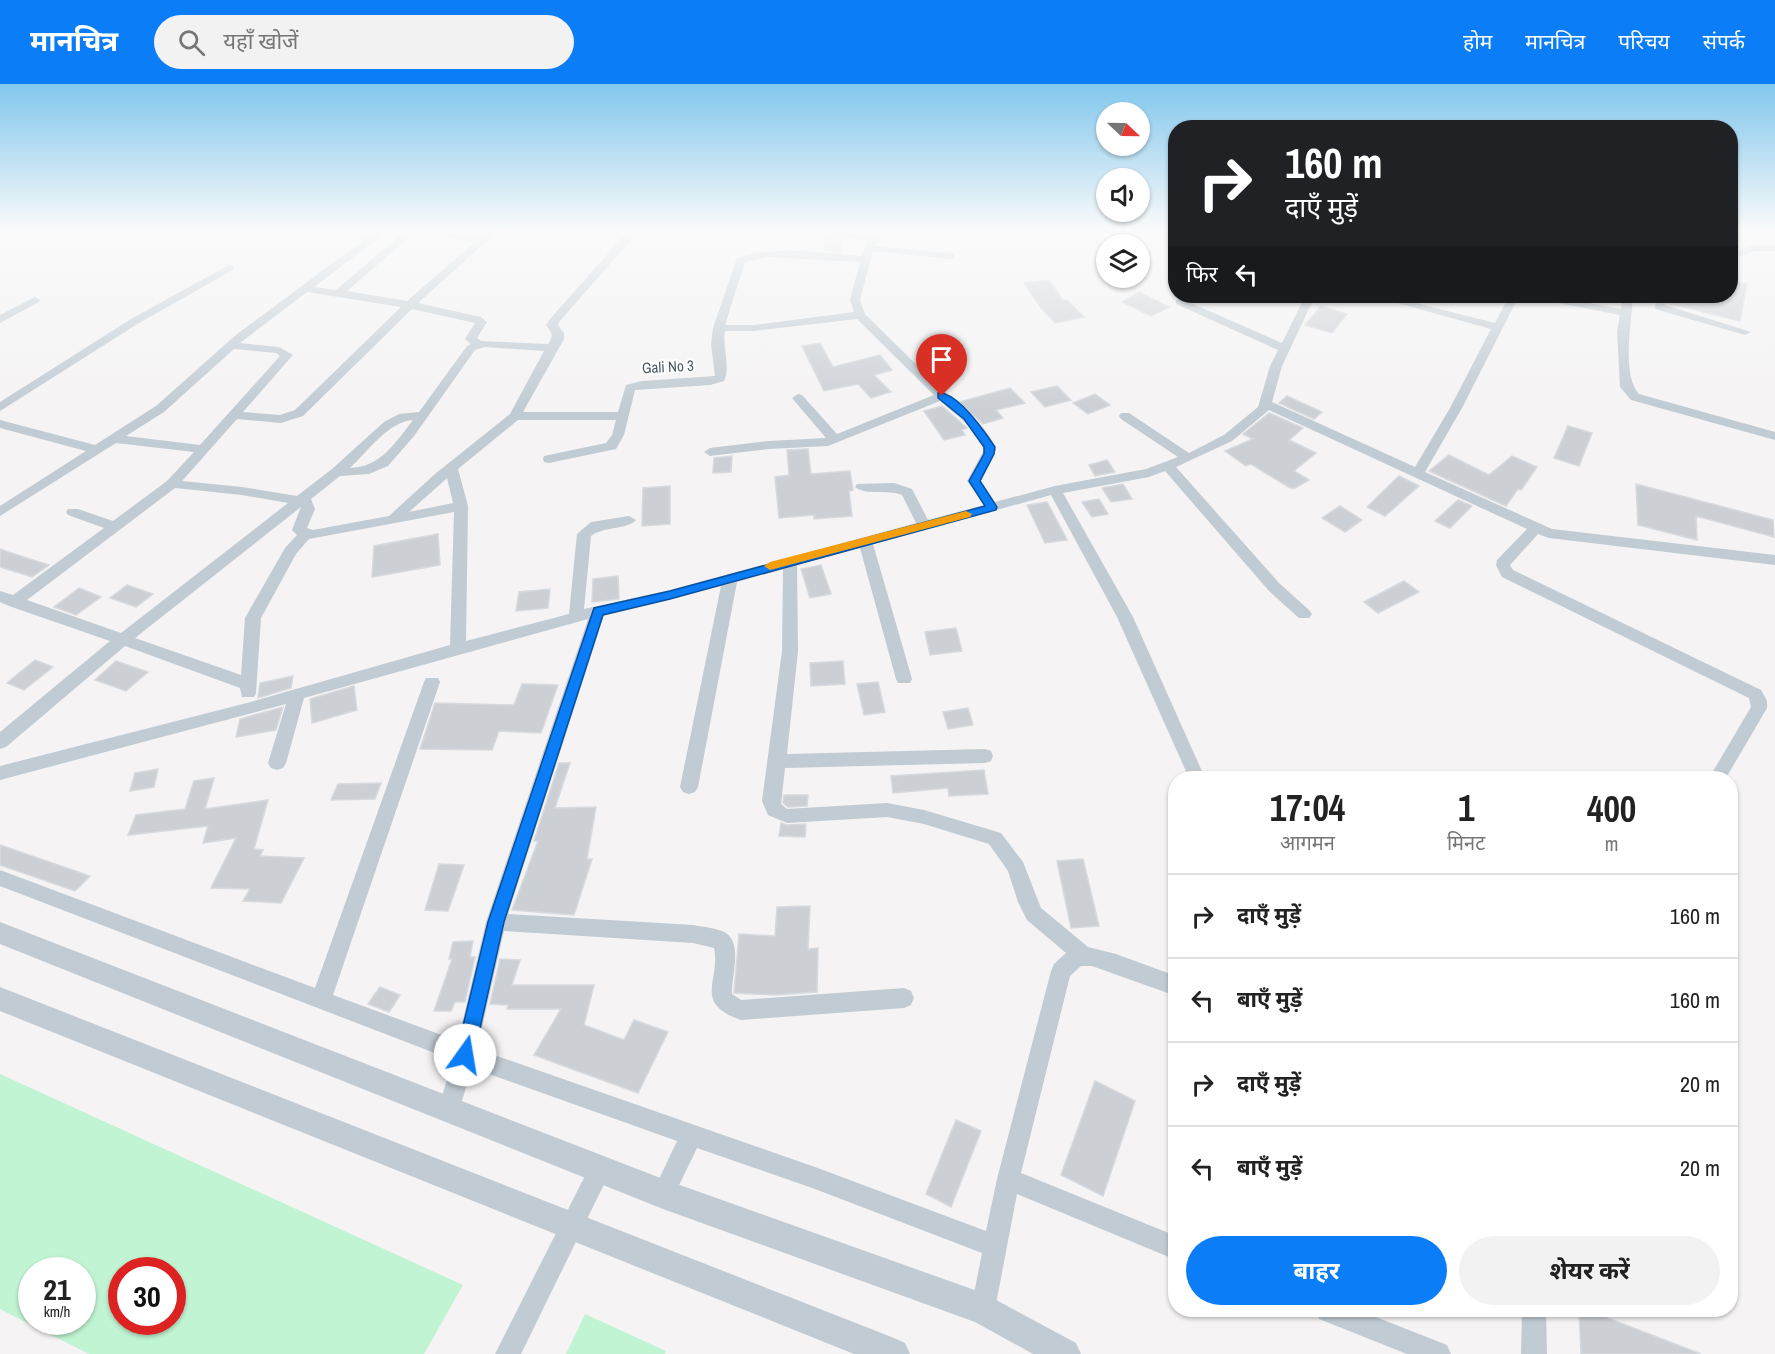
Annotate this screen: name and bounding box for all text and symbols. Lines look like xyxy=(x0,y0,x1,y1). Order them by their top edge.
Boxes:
search box xyxy=(154,15,574,69)
text: मानचित्र xyxy=(30,22,118,60)
icon: search xyxy=(175,26,208,59)
text: यहाँ खोजें xyxy=(223,26,298,56)
text: होम xyxy=(1463,27,1492,56)
text: मानचित्र xyxy=(1525,27,1585,56)
text: परिचय xyxy=(1618,27,1670,56)
text: संपर्क xyxy=(1703,27,1745,56)
north arrow xyxy=(1096,102,1150,156)
map controls xyxy=(1096,102,1150,288)
text: 160 m xyxy=(1285,135,1383,191)
icon: right xyxy=(1186,144,1264,222)
button: sound xyxy=(1096,168,1150,222)
text: दाएँ मुड़ें xyxy=(1285,189,1358,225)
button: layers xyxy=(1096,234,1150,288)
icon: left xyxy=(1230,258,1263,291)
text: फिर xyxy=(1186,259,1218,289)
pin xyxy=(916,334,967,396)
icon: arrive xyxy=(925,343,958,376)
street label: Gali No 3 xyxy=(641,355,695,378)
text: 17:04 xyxy=(1270,784,1345,832)
text: 1 xyxy=(1458,784,1474,832)
text: 400 xyxy=(1587,785,1636,833)
text: आगमन xyxy=(1280,829,1335,856)
text: मिनट xyxy=(1447,829,1485,856)
text: m xyxy=(1605,830,1618,857)
icon: right xyxy=(1186,900,1219,933)
text: दाएँ मुड़ें xyxy=(1237,900,1301,930)
text: 160 m xyxy=(1670,901,1720,931)
icon: left xyxy=(1186,984,1219,1017)
text: बाएँ मुड़ें xyxy=(1237,984,1302,1014)
text: 160 m xyxy=(1670,985,1720,1015)
position arrow xyxy=(433,1023,497,1087)
icon: right xyxy=(1186,1068,1219,1101)
text: दाएँ मुड़ें xyxy=(1237,1068,1301,1098)
text: 20 m xyxy=(1680,1069,1720,1099)
icon: left xyxy=(1186,1152,1219,1185)
text: बाएँ मुड़ें xyxy=(1237,1152,1302,1182)
text: 20 m xyxy=(1680,1153,1720,1183)
button: बाहर xyxy=(1186,1236,1447,1305)
button: शेयर करें xyxy=(1459,1236,1720,1305)
speed limit sign: 30 xyxy=(108,1257,186,1335)
text: 21 xyxy=(43,1269,71,1309)
text: km/h xyxy=(44,1301,70,1322)

